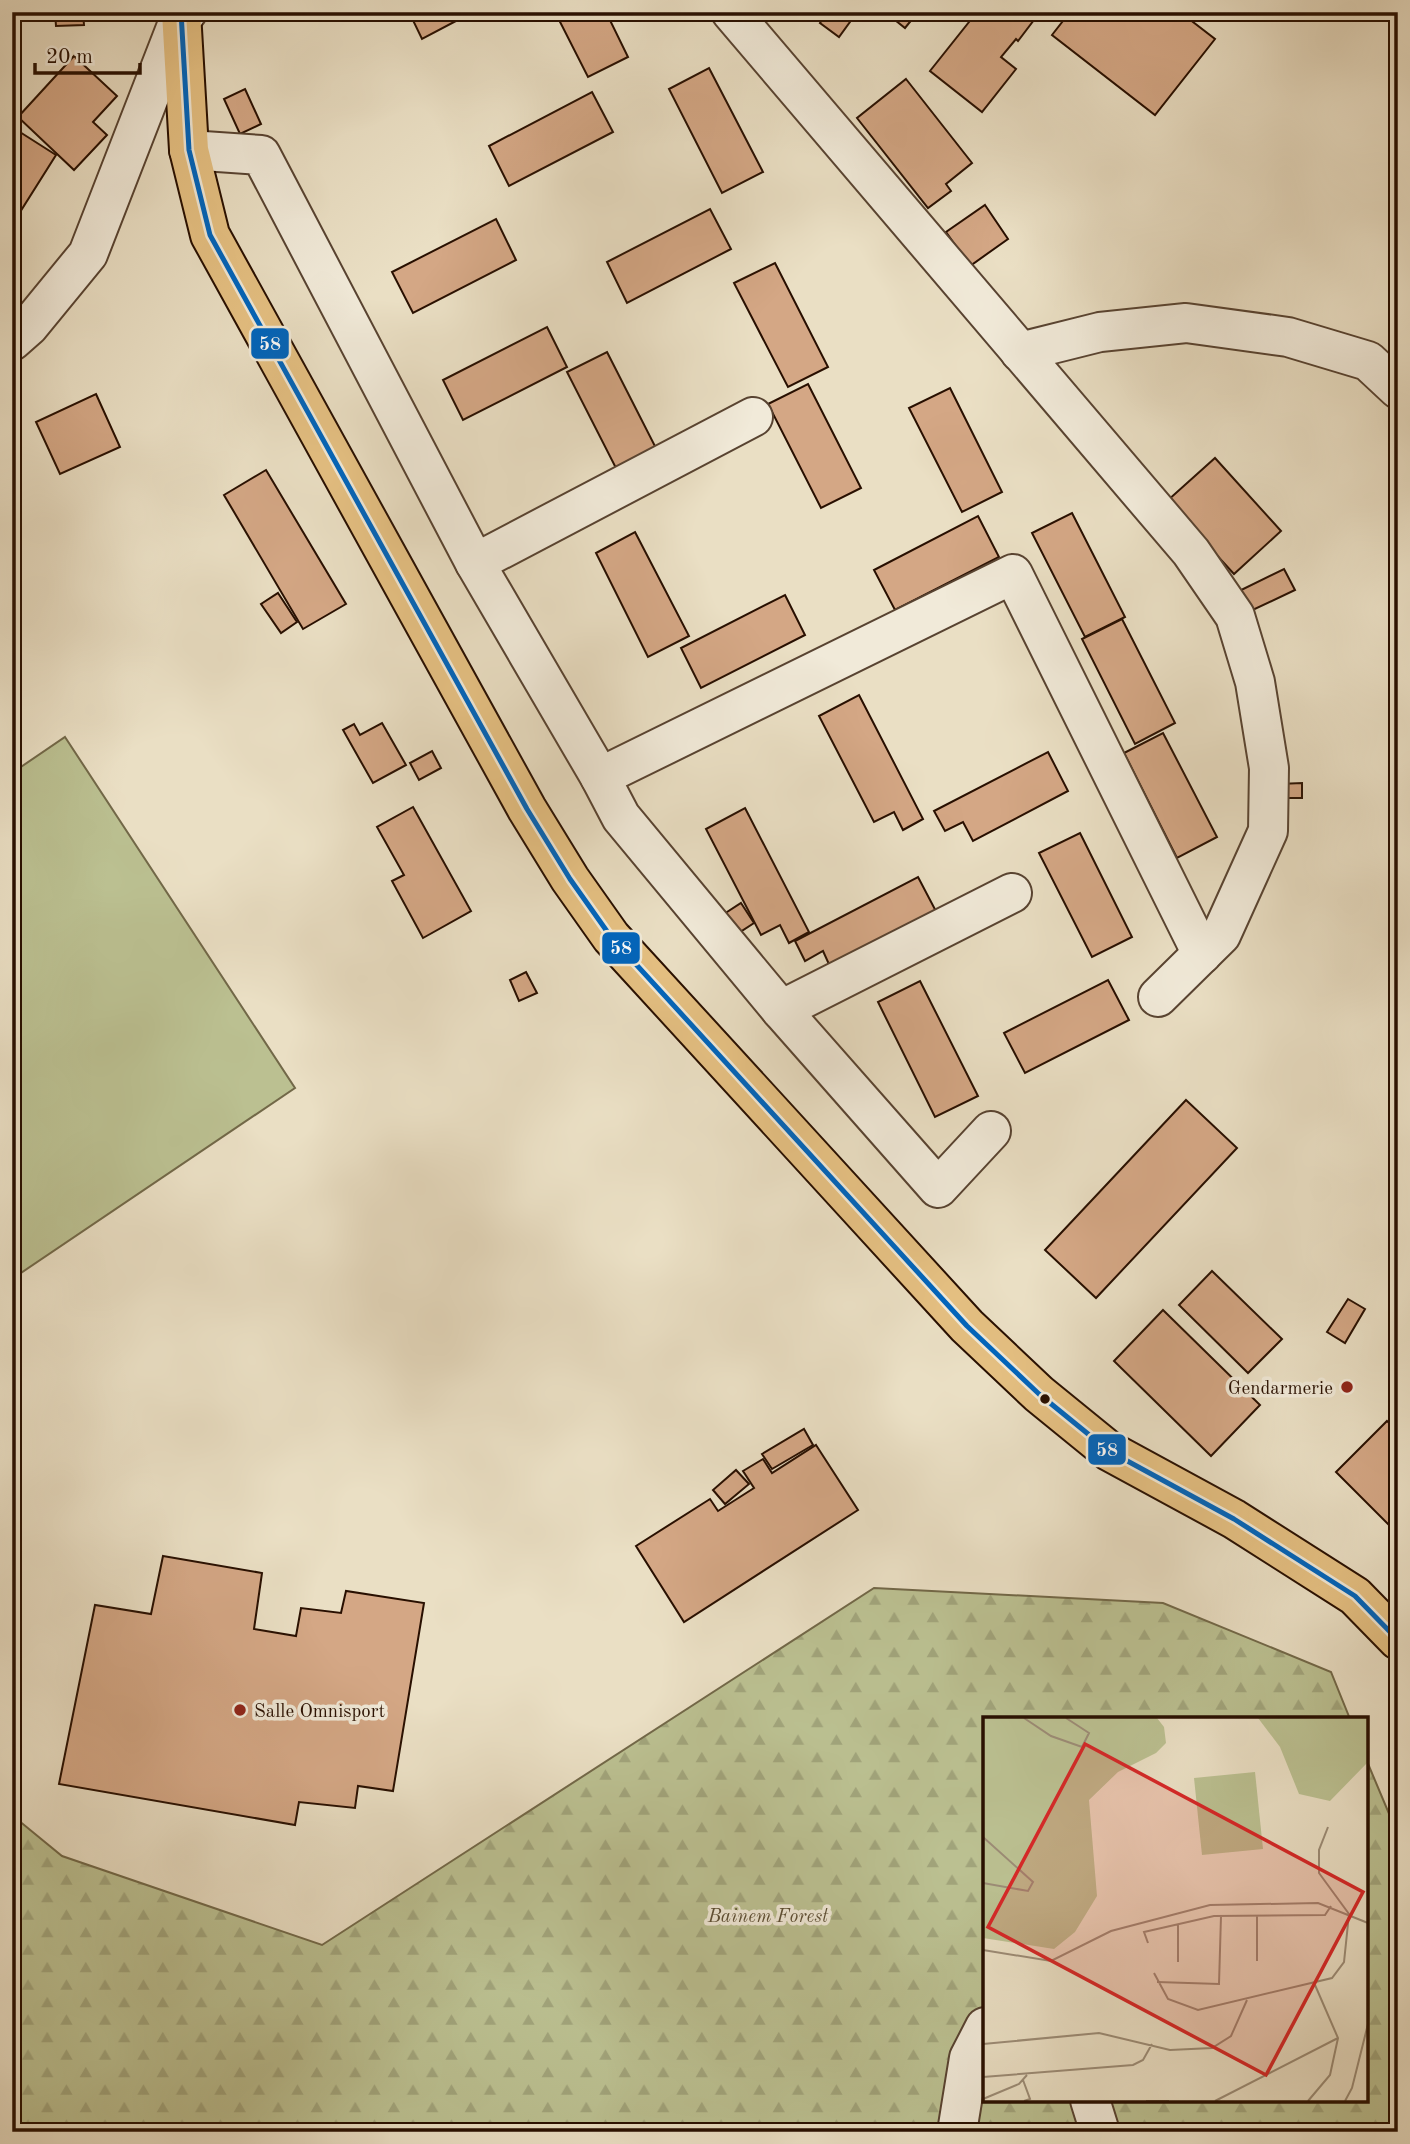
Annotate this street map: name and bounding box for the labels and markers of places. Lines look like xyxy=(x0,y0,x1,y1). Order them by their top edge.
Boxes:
marker: Gendarmerie xyxy=(1339,1379,1355,1395)
place label: Gendarmerie xyxy=(1228,1380,1333,1399)
unlabelled marker xyxy=(1038,1392,1052,1406)
marker: Salle Omnisport xyxy=(232,1702,248,1718)
place label: Salle Omnisport xyxy=(254,1703,385,1722)

